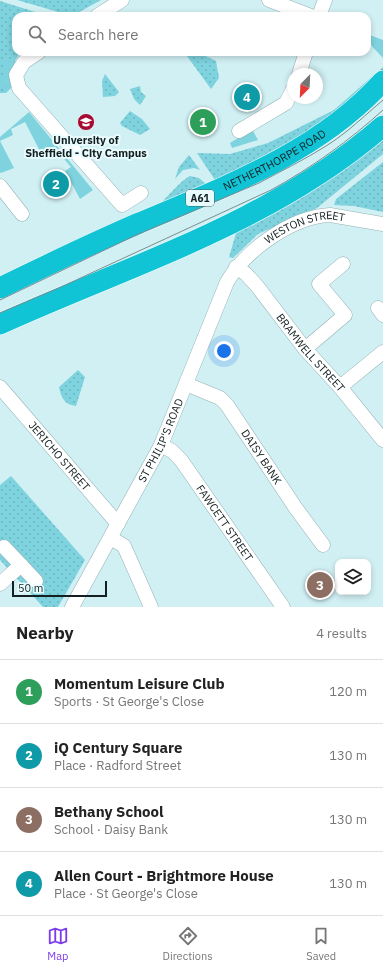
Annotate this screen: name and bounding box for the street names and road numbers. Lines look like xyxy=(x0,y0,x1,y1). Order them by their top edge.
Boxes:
street label: NETHERTHORPE ROAD xyxy=(221,126,329,193)
road number: A61 xyxy=(186,190,214,206)
street label: WESTON STREET xyxy=(262,208,347,247)
street label: BRAMWELL STREET xyxy=(273,310,348,395)
street label: ST PHILIP'S ROAD xyxy=(135,396,186,485)
street label: JERICHO STREET xyxy=(26,418,94,494)
street label: DAISY BANK xyxy=(238,427,285,487)
street label: FAWCETT STREET xyxy=(193,482,257,565)

